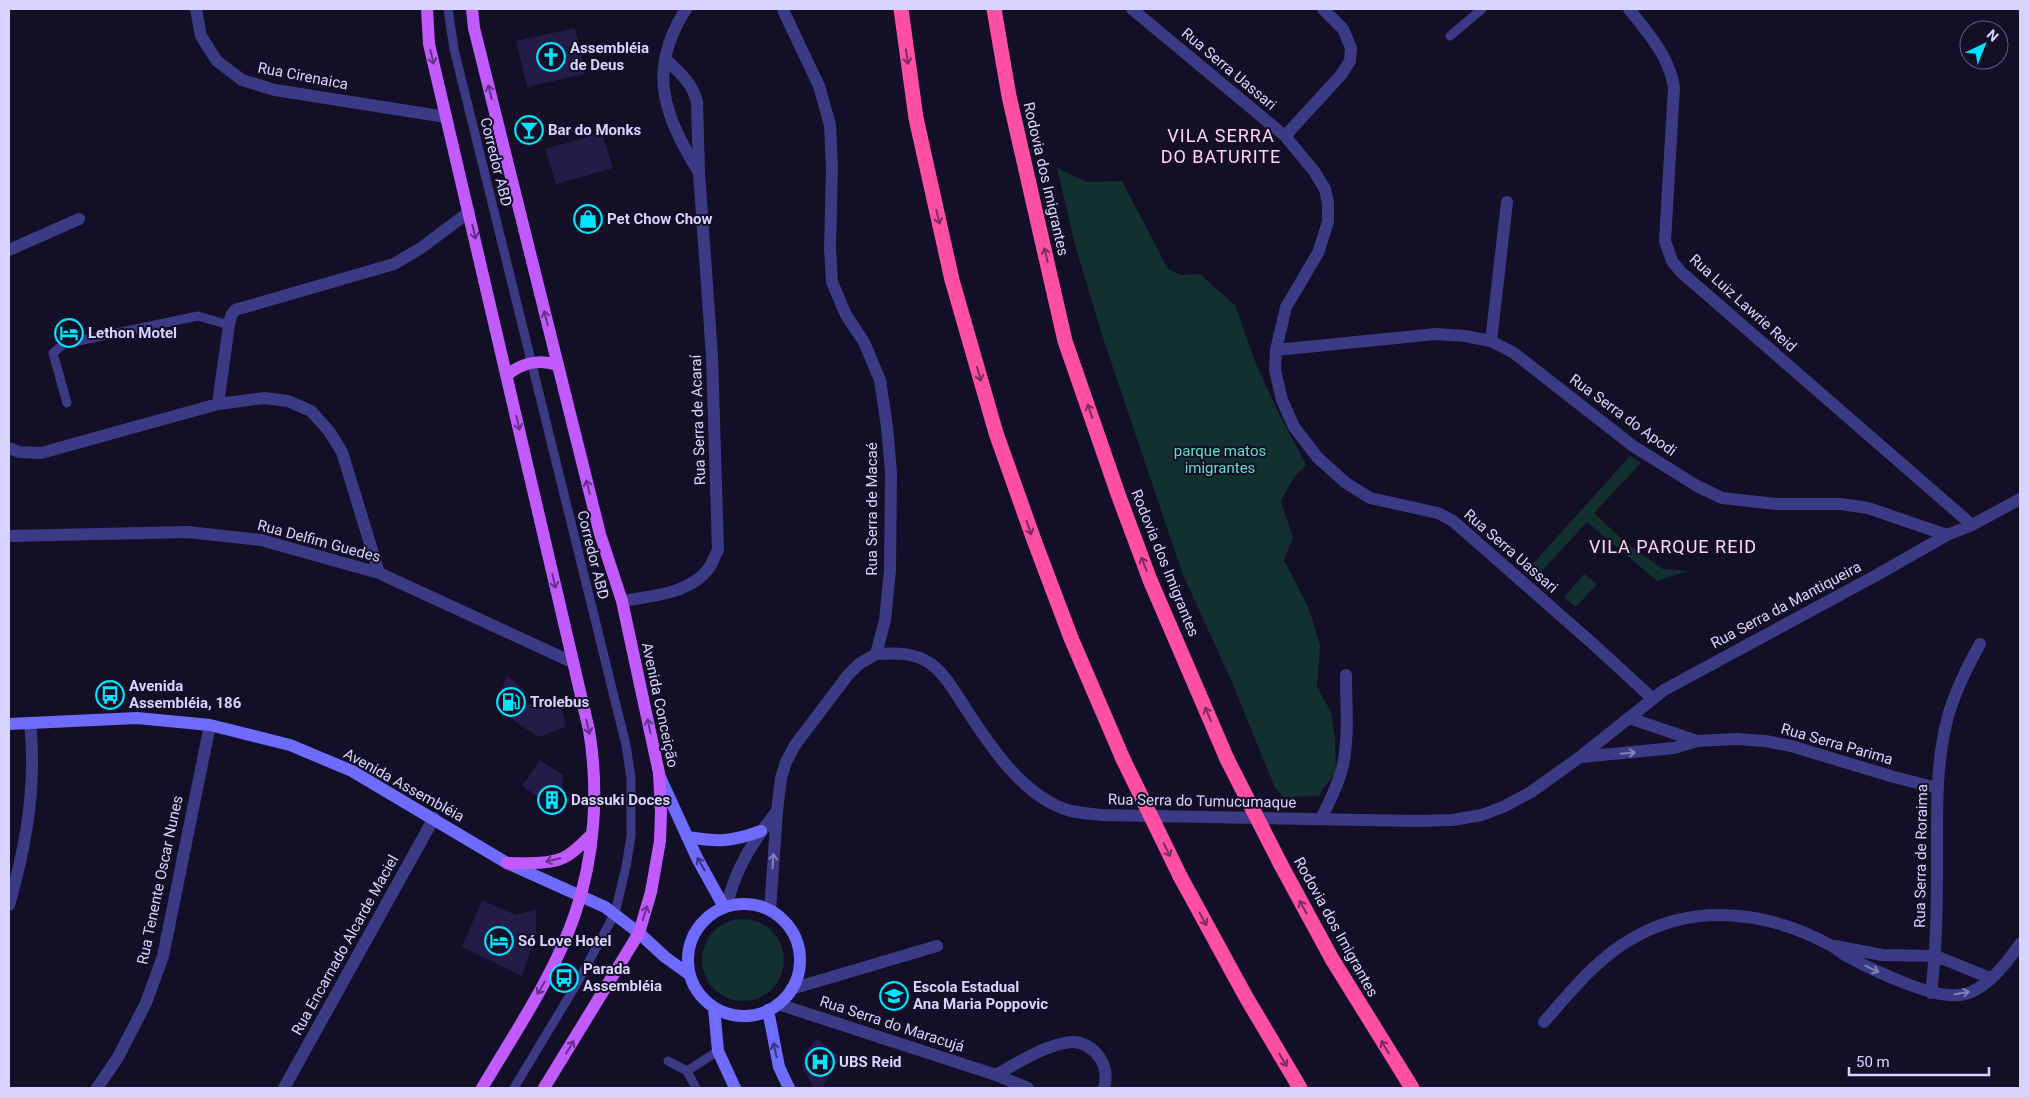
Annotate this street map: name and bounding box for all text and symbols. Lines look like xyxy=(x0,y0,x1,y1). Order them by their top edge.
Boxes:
north arrow xyxy=(1959,20,2009,70)
street label: Rua Serra Uassari xyxy=(1178,24,1280,114)
text: N xyxy=(1984,26,2002,45)
place label: Assembléia de Deus xyxy=(570,39,649,74)
church icon: Assembléia de Deus xyxy=(536,42,566,72)
one-way arrow xyxy=(428,49,437,65)
one-way arrow xyxy=(902,49,912,65)
street label: Rua Cirenaica xyxy=(256,58,350,94)
one-way arrow xyxy=(485,84,494,100)
street label: Rodovia dos Imigrantes xyxy=(1020,100,1072,258)
bar icon: Bar do Monks xyxy=(514,115,544,145)
street label: Corredor ABD xyxy=(476,116,516,208)
place label: Bar do Monks xyxy=(548,121,641,139)
district label: VILA SERRA DO BATURITE xyxy=(1161,125,1281,167)
shop icon: Pet Chow Chow xyxy=(573,204,603,234)
one-way arrow xyxy=(933,208,943,224)
place label: Pet Chow Chow xyxy=(607,210,713,228)
one-way arrow xyxy=(470,224,479,240)
one-way arrow xyxy=(1041,247,1050,263)
street label: Rua Luiz Lawrie Reid xyxy=(1686,250,1800,356)
one-way arrow xyxy=(541,310,550,326)
hotel icon: Lethon Motel xyxy=(54,318,84,348)
place label: Lethon Motel xyxy=(88,324,177,342)
street label: Rua Serra de Acaraí xyxy=(687,353,709,486)
one-way arrow xyxy=(975,365,985,381)
street label: Rua Serra do Apodi xyxy=(1566,370,1680,460)
one-way arrow xyxy=(1084,403,1094,419)
one-way arrow xyxy=(514,414,523,430)
street label: Rua Serra de Macaé xyxy=(863,442,881,576)
park label: parque matos imigrantes xyxy=(1174,442,1266,477)
one-way arrow xyxy=(583,479,593,495)
street label: Rodovia dos Imigrantes xyxy=(1127,487,1203,639)
street label: Rua Serra Uassari xyxy=(1460,505,1562,597)
street label: Corredor ABD xyxy=(573,509,613,601)
street label: Rua Delfim Guedes xyxy=(256,516,382,566)
one-way arrow xyxy=(1025,520,1035,536)
district label: VILA PARQUE REID xyxy=(1589,536,1757,557)
one-way arrow xyxy=(1139,557,1148,572)
street label: Rua Serra da Mantiqueira xyxy=(1708,558,1864,652)
one-way arrow xyxy=(550,573,559,589)
street label: Avenida Conceição xyxy=(638,641,682,769)
place label: Avenida Assembléia, 186 xyxy=(129,677,242,712)
bus stop icon: Avenida Assembléia, 186 xyxy=(95,680,125,710)
fuel station icon: Trolebus xyxy=(496,687,526,717)
place label: Trolebus xyxy=(530,693,589,711)
one-way arrow xyxy=(1202,707,1212,722)
one-way arrow xyxy=(584,718,593,734)
one-way arrow xyxy=(643,718,653,734)
street label: Rua Serra Parima xyxy=(1779,719,1895,769)
street label: Avenida Assembléia xyxy=(341,744,467,826)
one-way arrow xyxy=(1620,748,1636,758)
street label: Rua Serra de Roraima xyxy=(1911,784,1931,928)
building icon: Dassuki Doces xyxy=(537,785,567,815)
street label: Rua Serra do Tumucumaque xyxy=(1108,790,1296,812)
place label: Dassuki Doces xyxy=(571,791,670,809)
street label: Rua Tenente Oscar Nunes xyxy=(133,794,187,966)
one-way arrow xyxy=(1163,842,1173,857)
street label: Rua Encarnado Alcarde Maciel xyxy=(288,852,402,1038)
one-way arrow xyxy=(769,854,778,870)
street label: Rodovia dos Imigrantes xyxy=(1290,854,1382,1000)
one-way arrow xyxy=(546,856,562,865)
one-way arrow xyxy=(696,857,706,872)
one-way arrow xyxy=(1298,900,1308,915)
one-way arrow xyxy=(641,905,650,921)
one-way arrow xyxy=(1198,911,1208,926)
hotel icon: Só Love Hotel xyxy=(484,926,514,956)
place label: Só Love Hotel xyxy=(518,932,611,950)
place label: Parada Assembléia xyxy=(583,960,662,995)
bus stop icon: Parada Assembléia xyxy=(549,963,579,993)
one-way arrow xyxy=(1865,964,1880,974)
place label: Escola Estadual Ana Maria Poppovic xyxy=(913,978,1048,1013)
one-way arrow xyxy=(535,980,545,994)
school or university icon: Escola Estadual Ana Maria Poppovic xyxy=(879,981,909,1011)
one-way arrow xyxy=(1954,988,1970,998)
street label: Rua Serra do Maracujá xyxy=(817,992,967,1056)
one-way arrow xyxy=(565,1040,575,1054)
one-way arrow xyxy=(1380,1041,1390,1055)
one-way arrow xyxy=(770,1043,779,1059)
scale bar xyxy=(1849,1044,1989,1076)
hospital icon: UBS Reid xyxy=(805,1047,835,1077)
place label: UBS Reid xyxy=(839,1053,902,1071)
one-way arrow xyxy=(1278,1053,1288,1068)
text: 50 m xyxy=(1856,1053,1890,1071)

